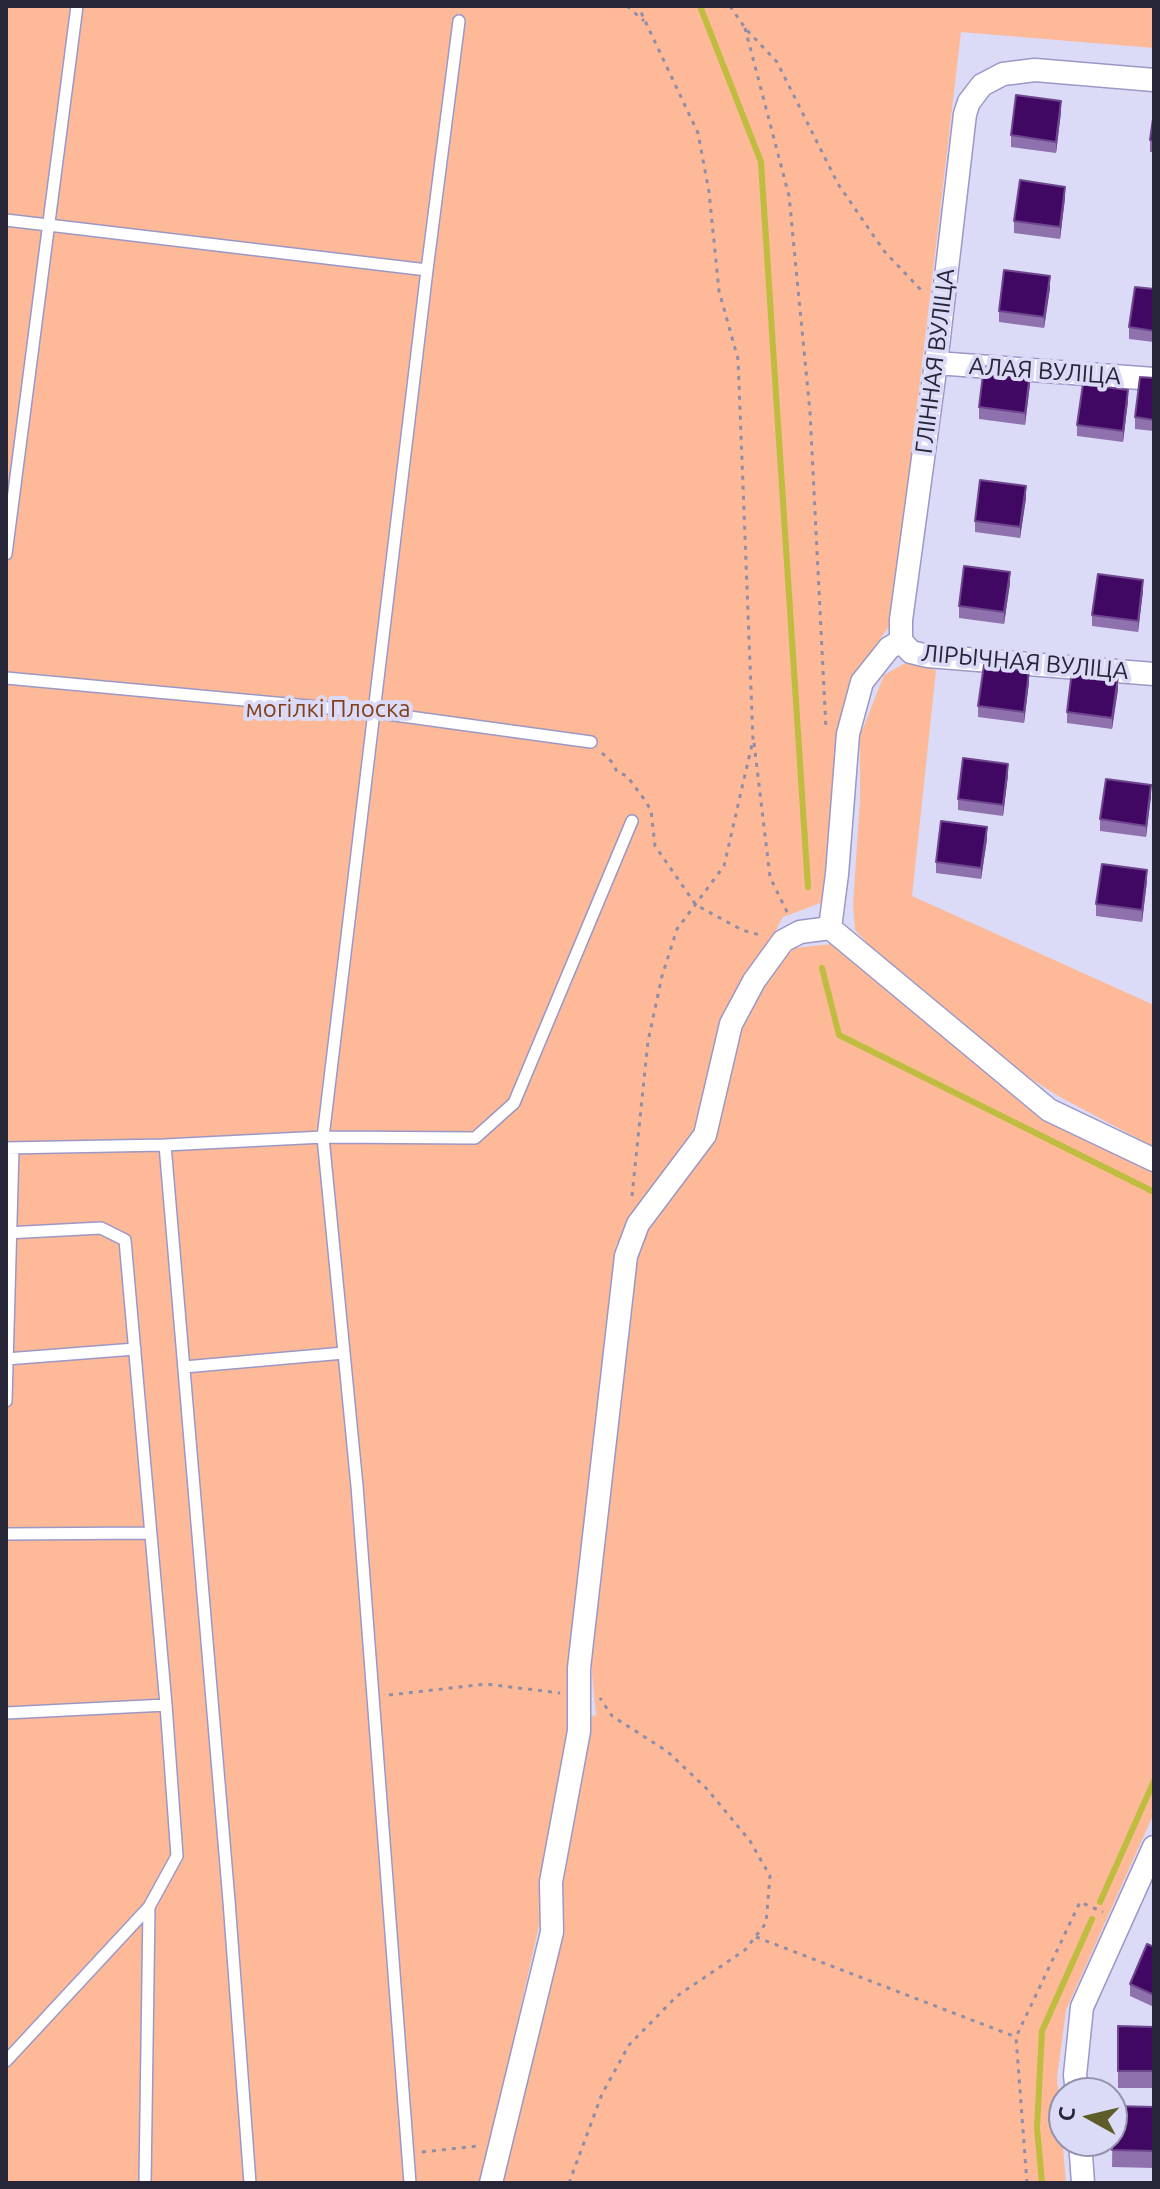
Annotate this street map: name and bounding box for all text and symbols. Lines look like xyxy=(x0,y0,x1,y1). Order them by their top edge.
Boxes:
street label: ГЛІННАЯ ВУЛІЦА xyxy=(909,267,961,455)
street label: АЛАЯ ВУЛІЦА xyxy=(968,351,1122,391)
street label: ЛІРЫЧНАЯ ВУЛІЦА xyxy=(920,639,1130,685)
park label: могілкі Плоска xyxy=(245,695,411,723)
north arrow xyxy=(1048,2077,1128,2157)
text: С xyxy=(1052,2105,1079,2123)

